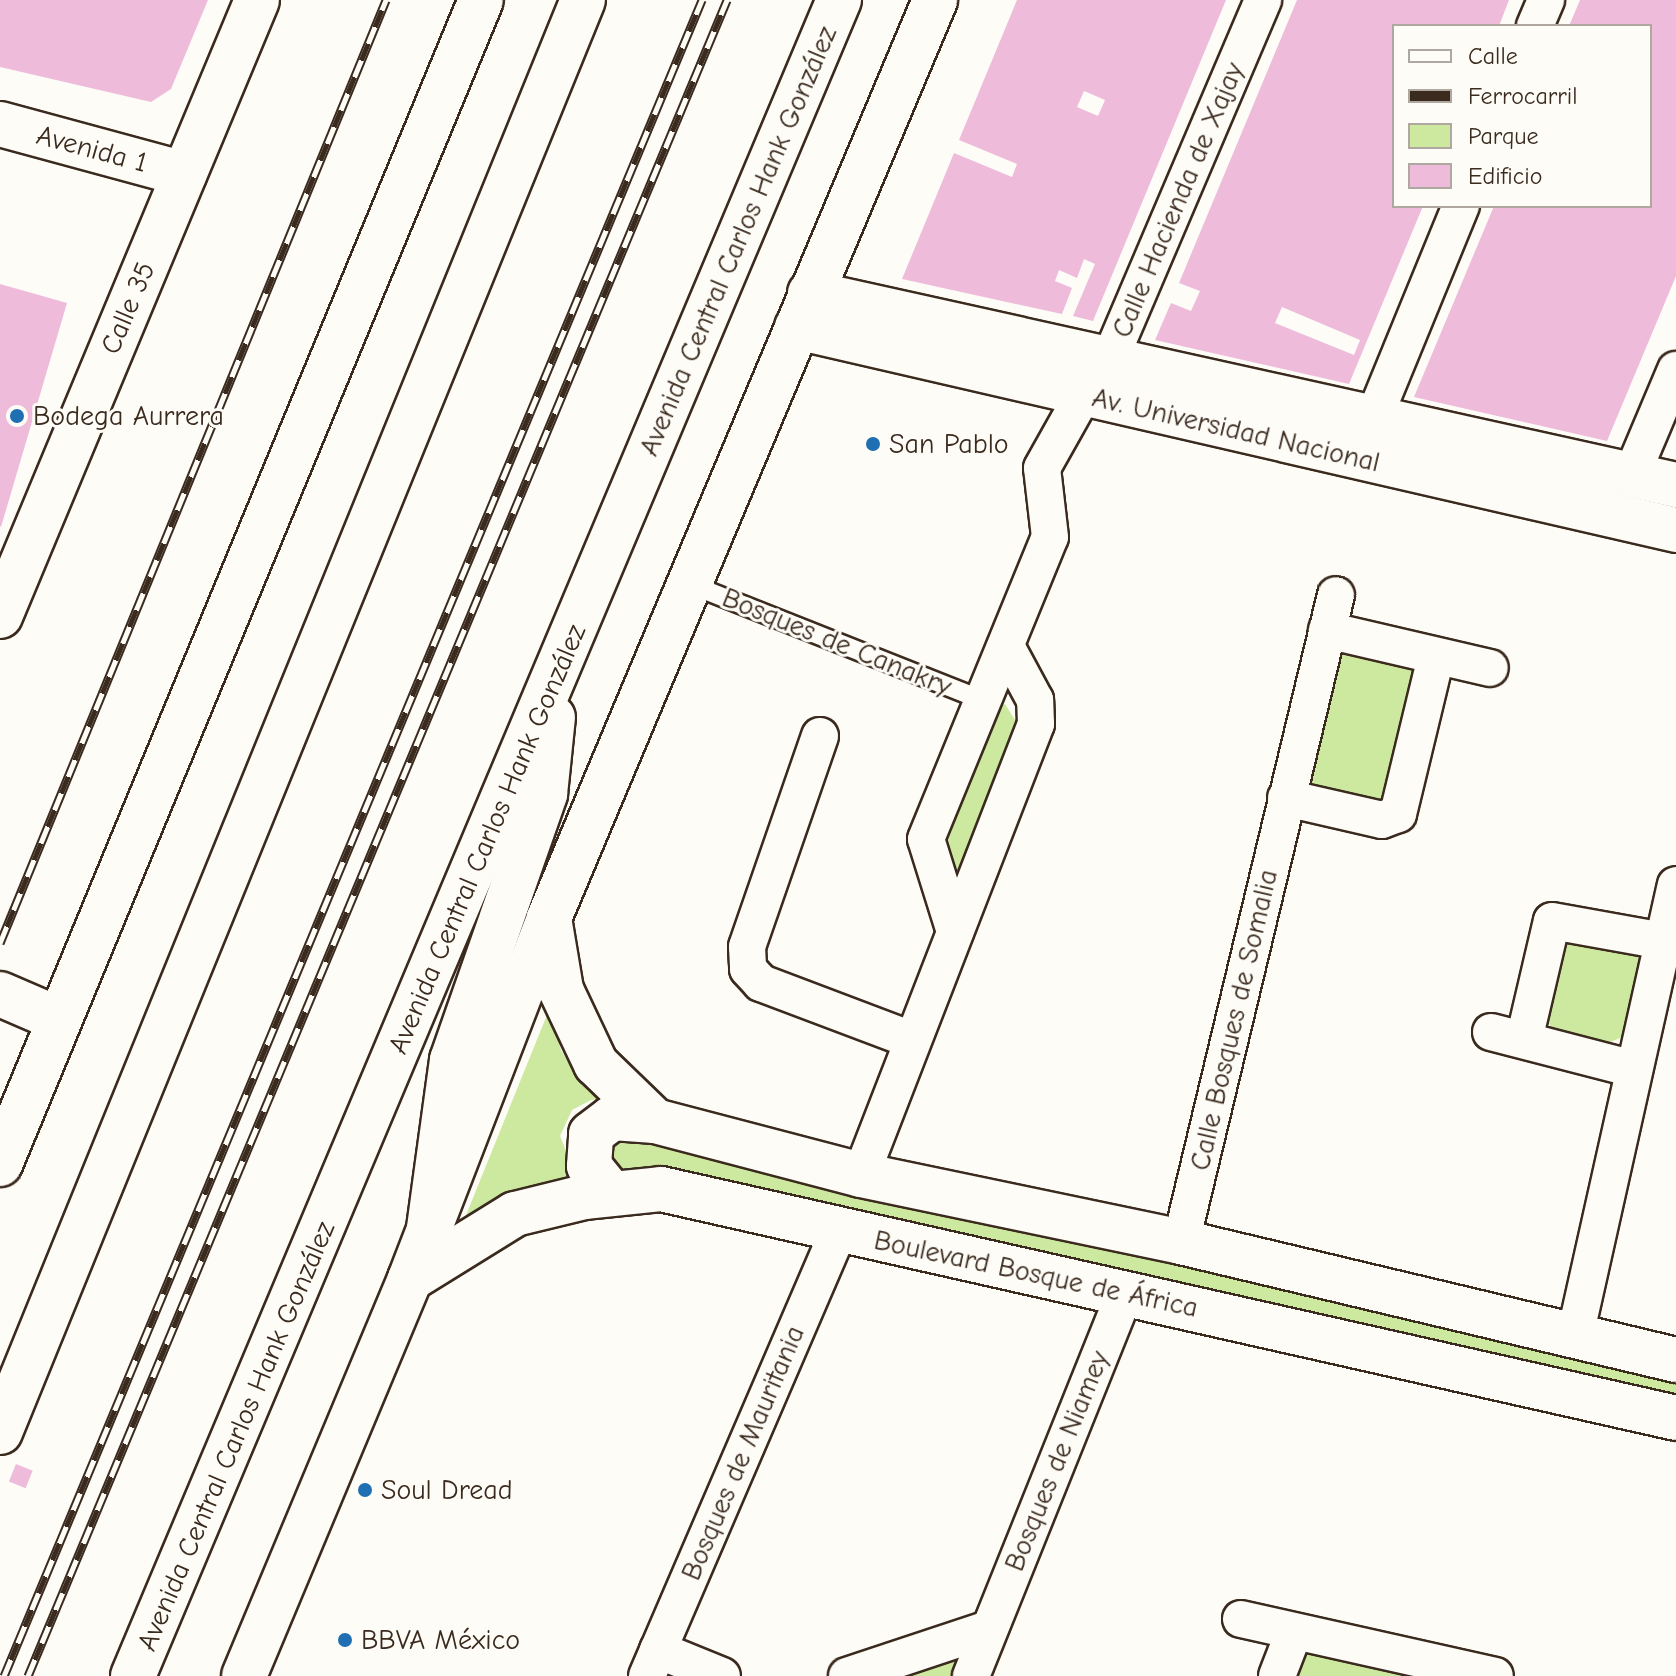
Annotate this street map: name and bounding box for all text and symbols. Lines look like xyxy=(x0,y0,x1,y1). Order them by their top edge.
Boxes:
street label: Avenida Central Carlos Hank González xyxy=(632,21,844,461)
legend xyxy=(1392,24,1652,208)
text: Calle xyxy=(1468,42,1518,70)
street label: Calle Hacienda de Xajay xyxy=(1105,57,1251,343)
text: Ferrocarril xyxy=(1468,82,1578,110)
street label: Avenida 1 xyxy=(33,118,151,180)
text: Parque xyxy=(1468,122,1539,150)
text: Edificio xyxy=(1468,162,1543,190)
street label: Calle 35 xyxy=(94,257,162,359)
street label: Av. Universidad Nacional xyxy=(1089,381,1383,479)
place label: Bodega Aurrera xyxy=(33,399,224,433)
marker: Bodega Aurrera xyxy=(8,407,26,425)
place label: San Pablo xyxy=(889,427,1009,461)
marker: San Pablo xyxy=(864,435,882,453)
street label: Bosques de Canakry xyxy=(717,581,957,703)
street label: Avenida Central Carlos Hank González xyxy=(381,619,593,1059)
street label: Calle Bosques de Somalia xyxy=(1183,866,1285,1174)
street label: Avenida Central Carlos Hank González xyxy=(130,1216,342,1656)
street label: Boulevard Bosque de África xyxy=(871,1223,1201,1325)
street label: Bosques de Mauritania xyxy=(674,1321,812,1585)
street label: Bosques de Niamey xyxy=(998,1346,1116,1576)
place label: Soul Dread xyxy=(381,1473,513,1507)
marker: Soul Dread xyxy=(356,1481,374,1499)
place label: BBVA México xyxy=(361,1623,520,1657)
marker: BBVA México xyxy=(336,1631,354,1649)

